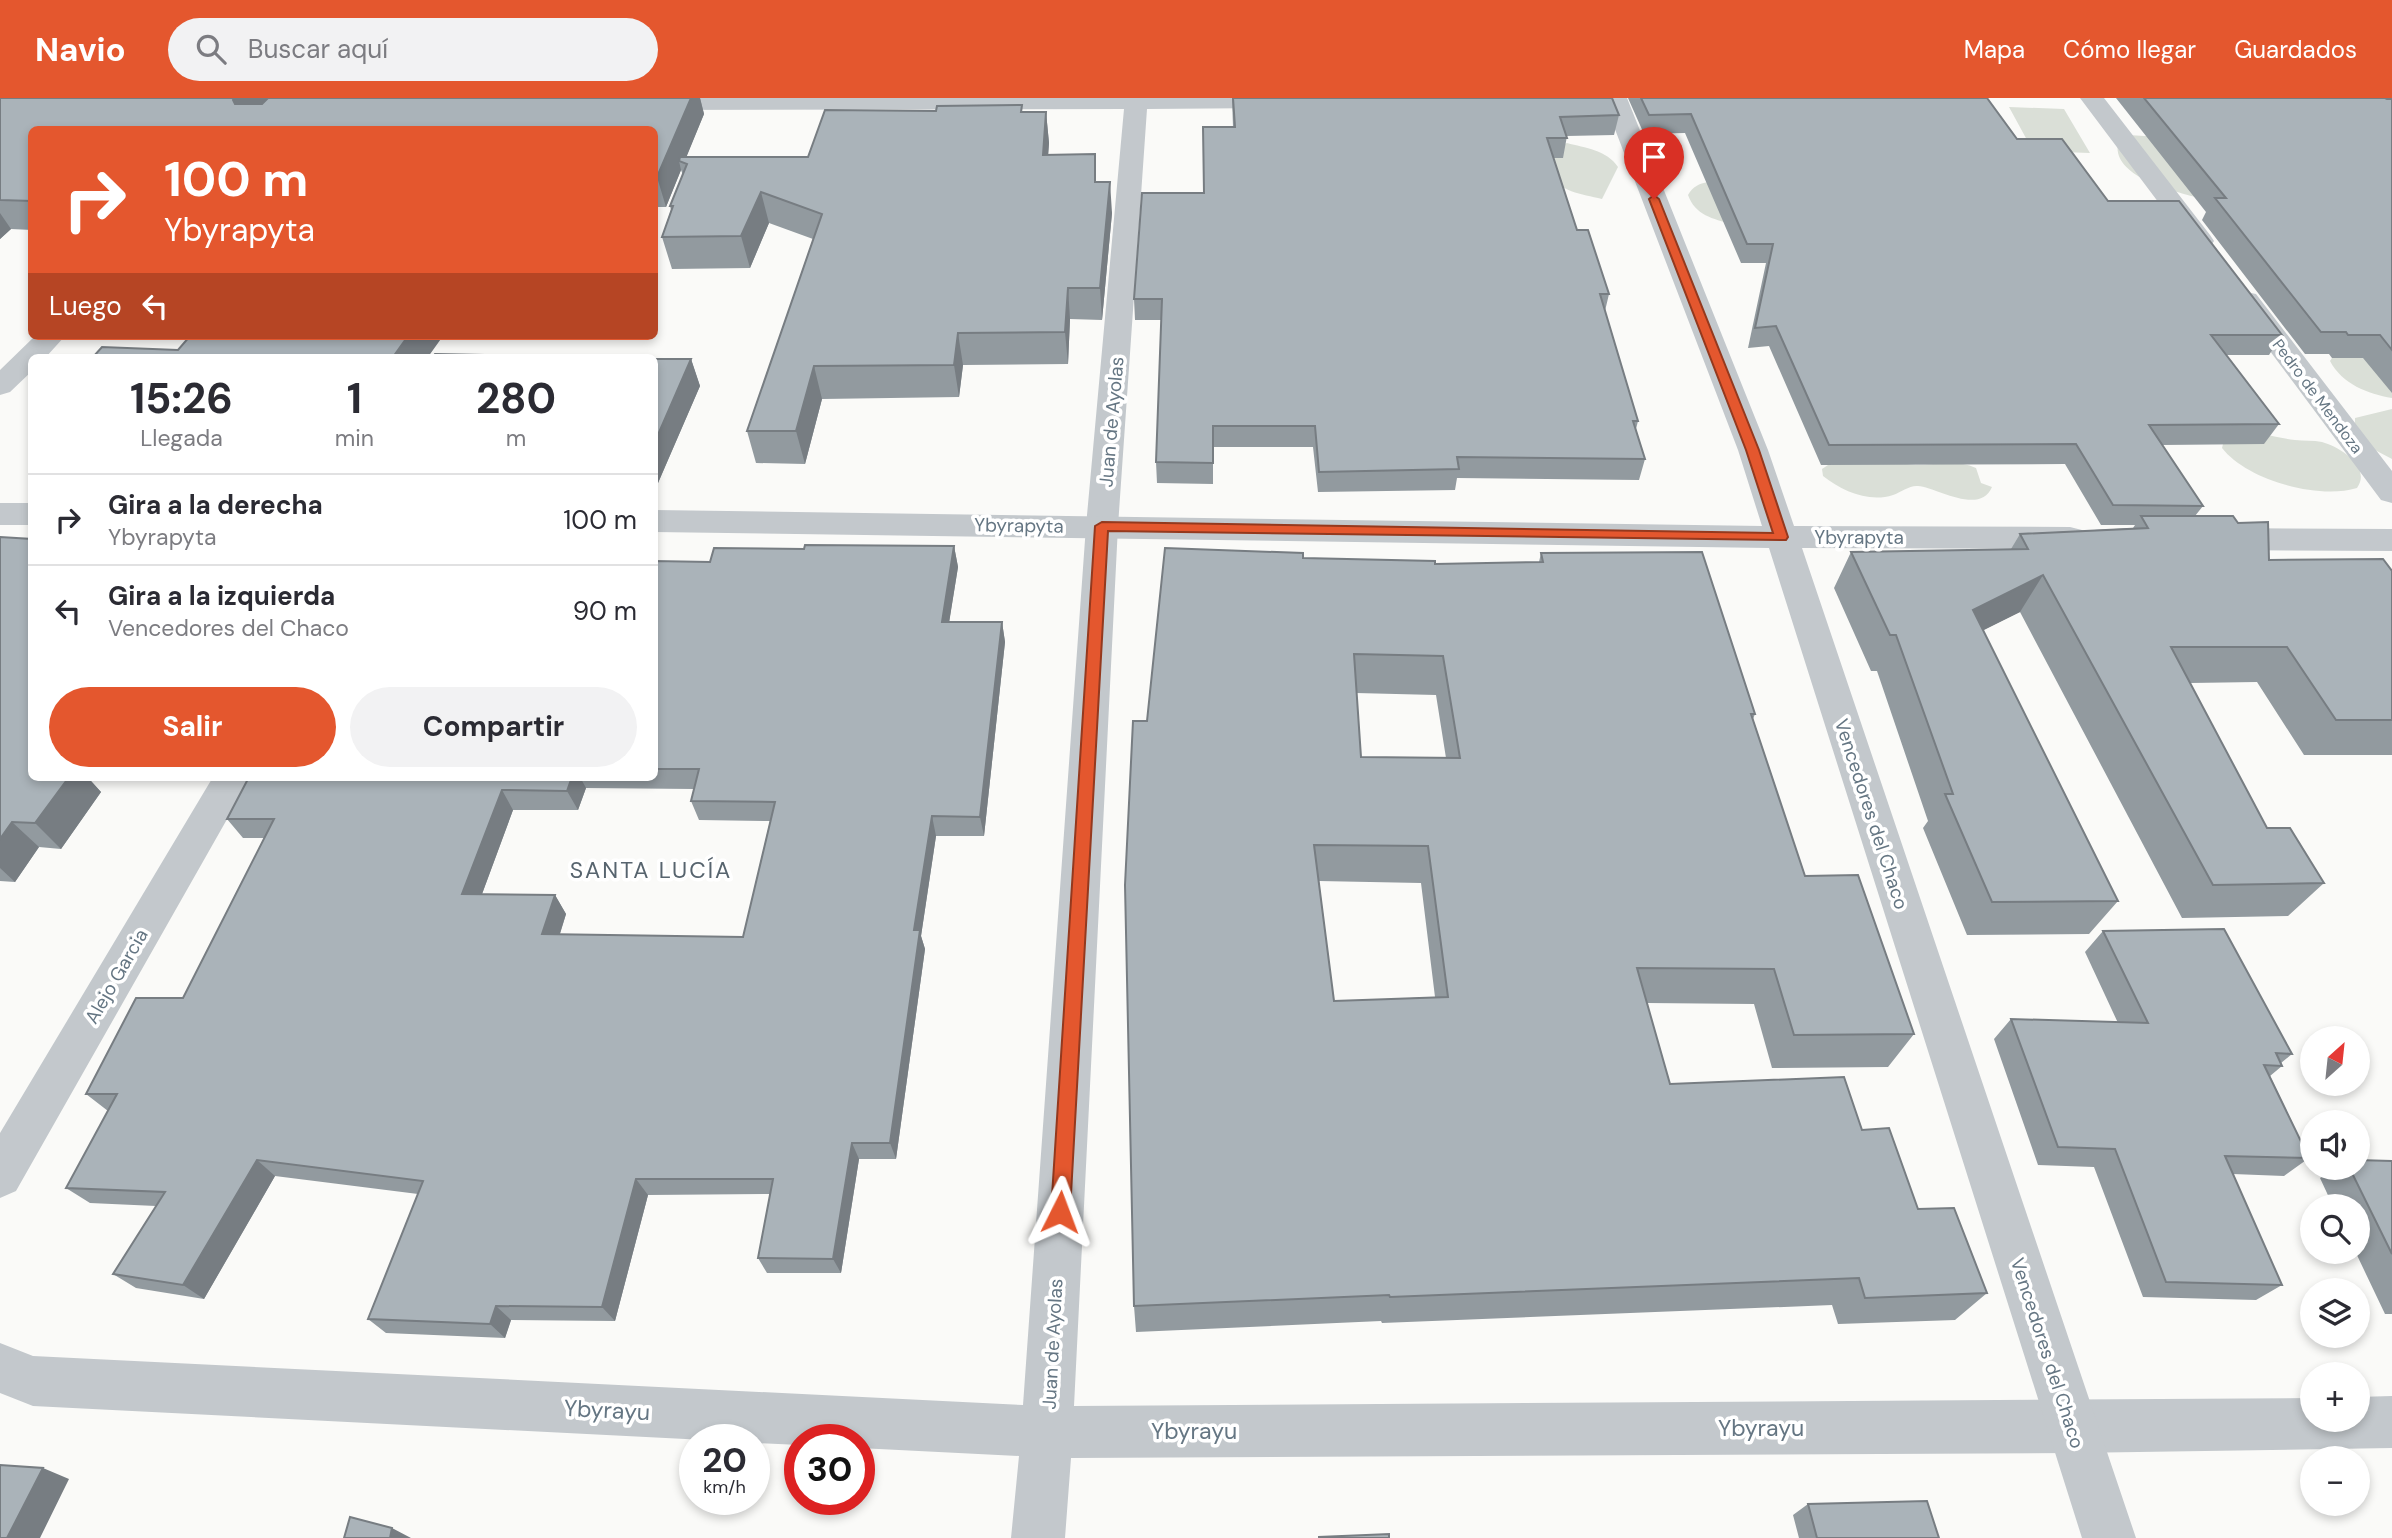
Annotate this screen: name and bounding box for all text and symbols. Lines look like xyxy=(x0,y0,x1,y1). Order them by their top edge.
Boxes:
search box xyxy=(168,18,658,81)
text: Navio xyxy=(35,28,126,71)
icon: search xyxy=(192,30,230,68)
text: Buscar aquí xyxy=(248,32,388,66)
text: Mapa xyxy=(1964,34,2025,65)
text: Cómo llegar xyxy=(2063,34,2196,65)
text: Guardados xyxy=(2234,34,2357,65)
pin xyxy=(1624,127,1684,199)
icon: arrive xyxy=(1635,138,1673,176)
text: 100 m xyxy=(164,147,308,211)
icon: right xyxy=(49,154,140,245)
text: Ybyrapyta xyxy=(164,209,315,251)
icon: left xyxy=(136,287,174,325)
text: Luego xyxy=(49,289,122,323)
street label: Pedro de Mendoza xyxy=(2268,335,2367,458)
street label: Juan de Ayolas xyxy=(1093,356,1130,488)
text: 15:26 xyxy=(130,371,233,426)
text: 1 xyxy=(347,371,362,426)
text: 280 xyxy=(476,371,556,426)
text: Llegada xyxy=(140,423,223,453)
text: min xyxy=(335,423,374,453)
text: m xyxy=(506,423,526,453)
text: Gira a la derecha xyxy=(108,488,323,522)
icon: right xyxy=(49,501,87,539)
text: 100 m xyxy=(563,503,637,537)
street label: Ybyrapyta xyxy=(974,512,1064,539)
text: Ybyrapyta xyxy=(108,522,216,552)
street label: Ybyrapyta xyxy=(1814,525,1904,550)
text: Gira a la izquierda xyxy=(108,579,335,613)
icon: left xyxy=(49,592,87,630)
text: 90 m xyxy=(573,594,637,628)
text: Vencedores del Chaco xyxy=(108,613,349,643)
button: Salir xyxy=(49,687,336,767)
button: Compartir xyxy=(350,687,637,767)
street label: Vencedores del Chaco xyxy=(1829,716,1914,913)
district label: SANTA LUCÍA xyxy=(570,855,732,885)
street label: Alejo Garcia xyxy=(79,924,154,1028)
north arrow xyxy=(2300,1026,2370,1096)
map controls xyxy=(2300,1026,2370,1516)
button: sound xyxy=(2300,1110,2370,1180)
position arrow xyxy=(1023,1175,1097,1249)
button: search xyxy=(2300,1194,2370,1264)
street label: Vencedores del Chaco xyxy=(2005,1255,2090,1452)
street label: Juan de Ayolas xyxy=(1037,1278,1068,1410)
button: layers xyxy=(2300,1278,2370,1348)
button: + xyxy=(2300,1362,2370,1432)
street label: Ybyrayu xyxy=(563,1393,651,1427)
street label: Ybyrayu xyxy=(1718,1413,1804,1443)
street label: Ybyrayu xyxy=(1151,1416,1237,1446)
speed limit sign: 30 xyxy=(784,1424,875,1515)
text: 20 xyxy=(702,1437,747,1483)
button: − xyxy=(2300,1446,2370,1516)
text: km/h xyxy=(703,1475,746,1499)

